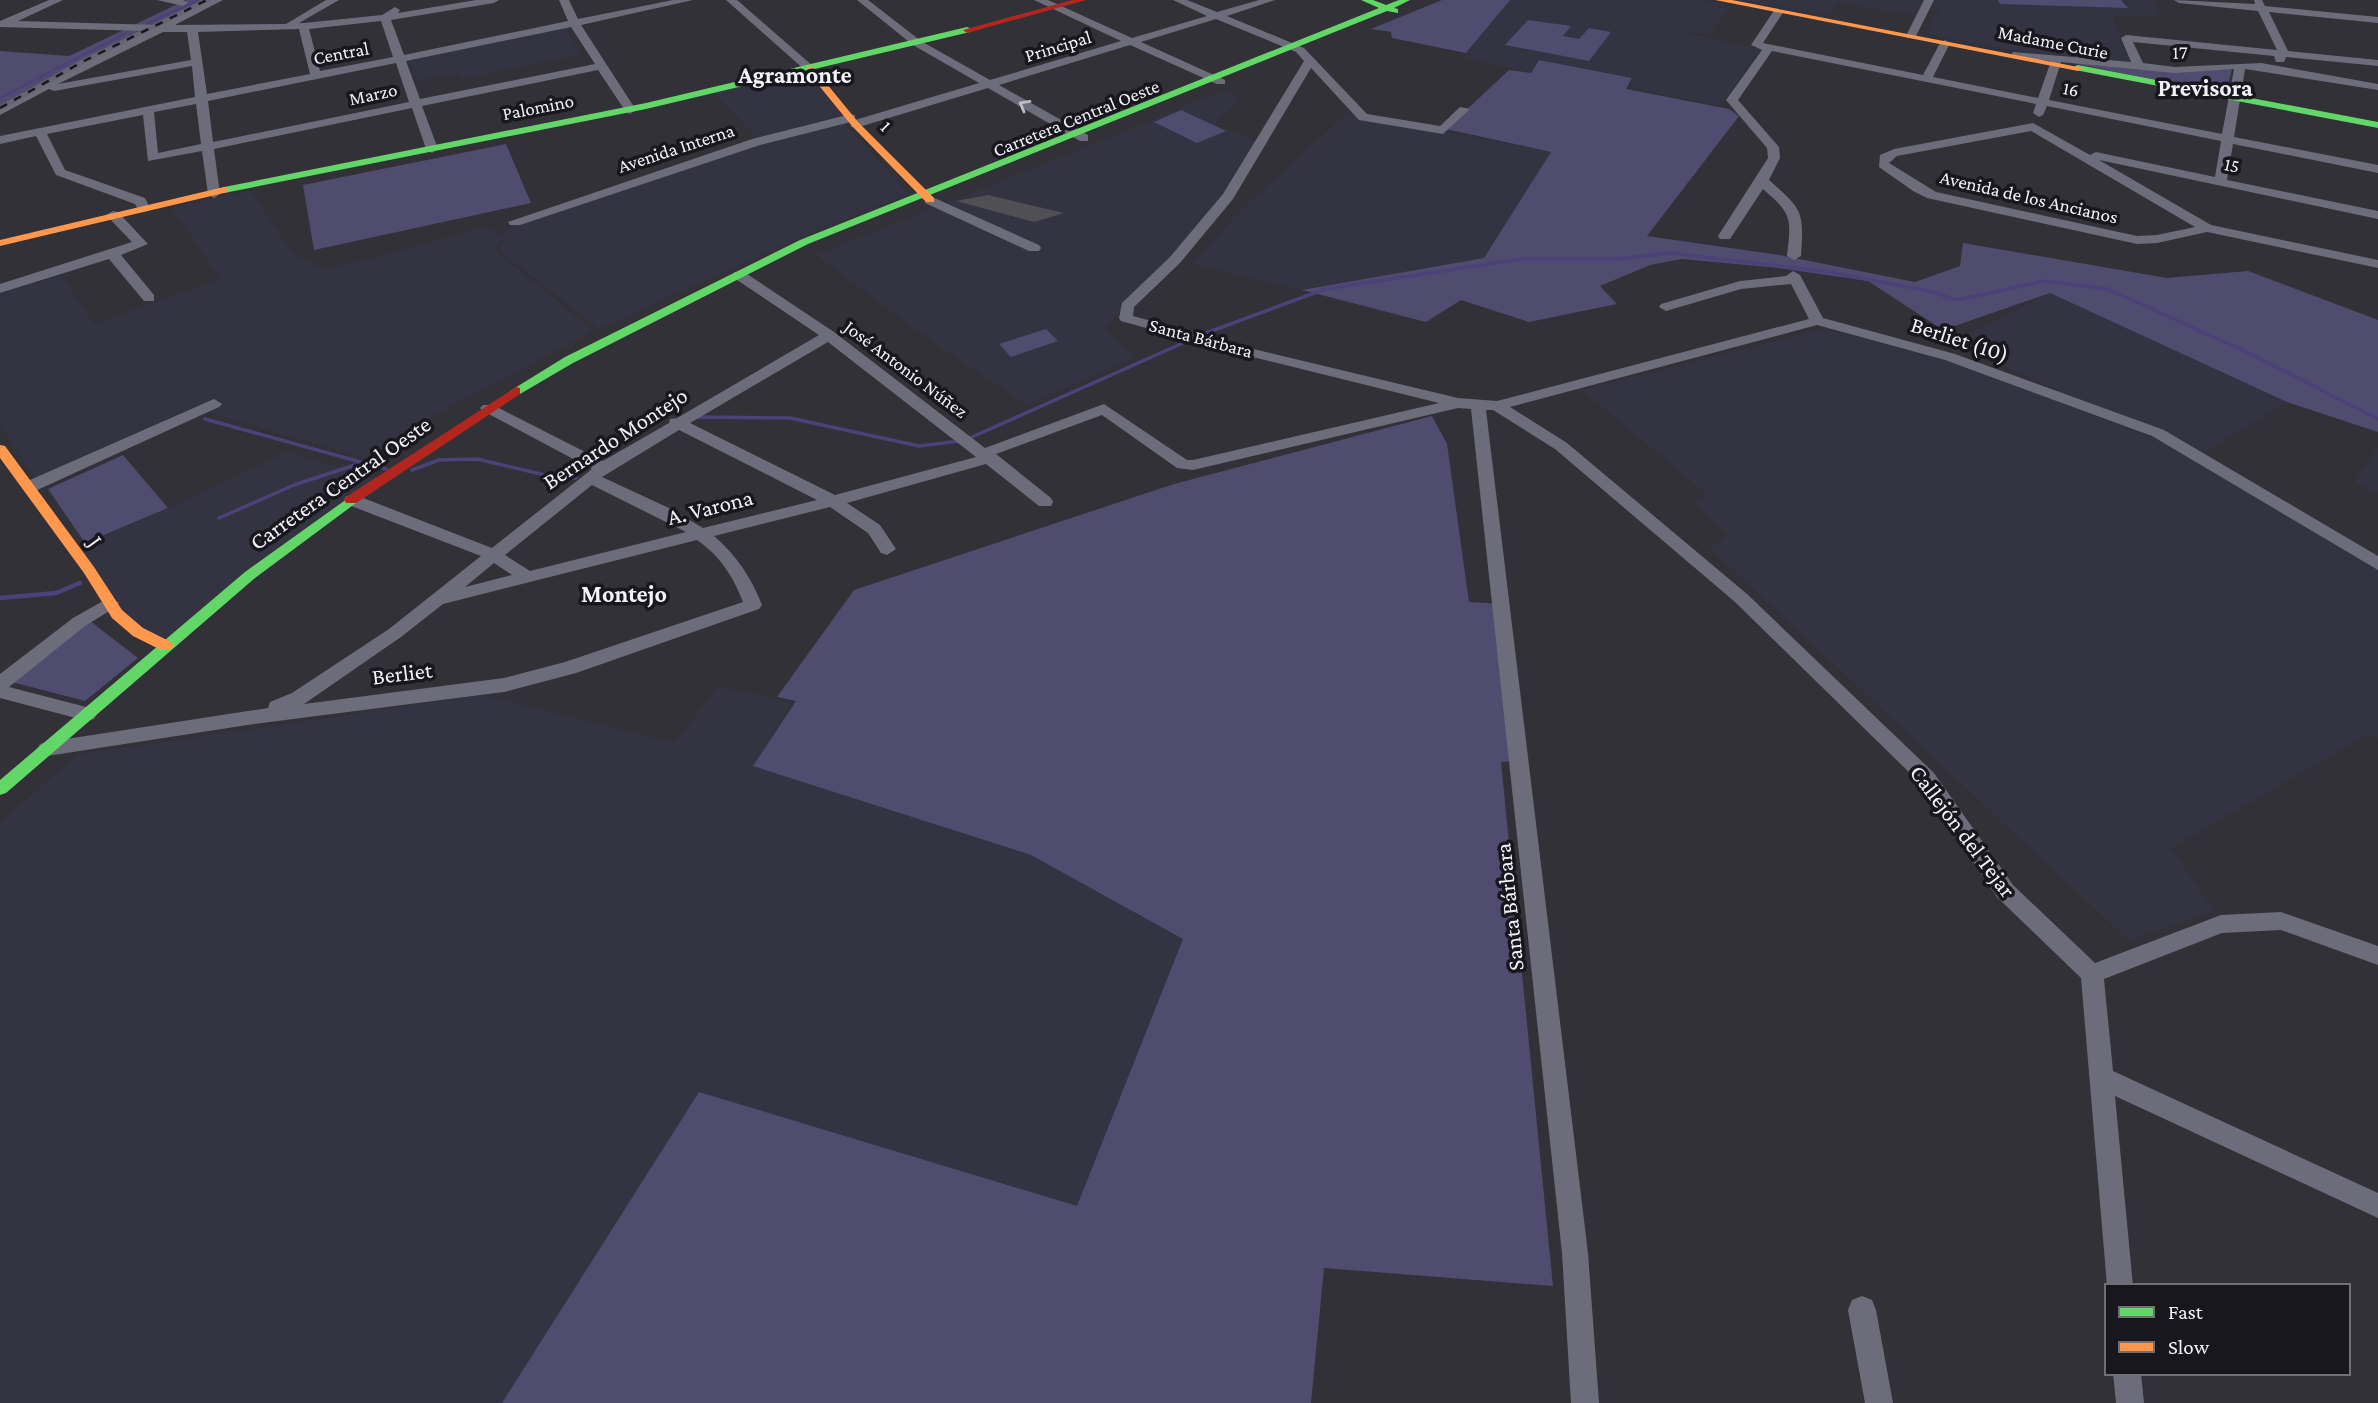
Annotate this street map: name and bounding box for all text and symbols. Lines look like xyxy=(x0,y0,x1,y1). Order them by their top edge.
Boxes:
street label: Madame Curie xyxy=(1996,21,2110,63)
street label: Principal xyxy=(1022,26,1094,66)
street label: Central xyxy=(311,37,371,69)
street label: 17 xyxy=(2172,41,2188,63)
district label: Agramonte xyxy=(737,61,852,88)
district label: Previsora xyxy=(2157,74,2253,101)
street label: Carretera Central Oeste xyxy=(990,75,1162,161)
street label: 16 xyxy=(2061,77,2081,101)
street label: Marzo xyxy=(347,79,399,109)
street label: Palomino xyxy=(500,90,576,124)
one-way arrow xyxy=(1019,100,1032,113)
street label: 1 xyxy=(876,116,896,136)
street label: Avenida Interna xyxy=(615,119,737,177)
street label: 15 xyxy=(2222,153,2242,177)
street label: Avenida de los Ancianos xyxy=(1938,166,2120,228)
street label: Berliet (10) xyxy=(1908,311,2012,368)
street label: Santa Bárbara xyxy=(1147,314,1255,362)
street label: José Antonio Núñez xyxy=(839,315,972,422)
street label: Bernardo Montejo xyxy=(538,382,692,494)
street label: Carretera Central Oeste xyxy=(245,411,435,555)
street label: A. Varona xyxy=(664,484,756,530)
street label: J xyxy=(82,529,109,551)
district label: Montejo xyxy=(581,580,667,608)
street label: Berliet xyxy=(370,656,434,690)
street label: Callejón del Tejar xyxy=(1905,760,2021,902)
street label: Santa Bárbara xyxy=(1489,841,1529,972)
legend xyxy=(2105,1284,2350,1375)
text: Fast xyxy=(2168,1300,2204,1324)
text: Slow xyxy=(2168,1335,2210,1359)

